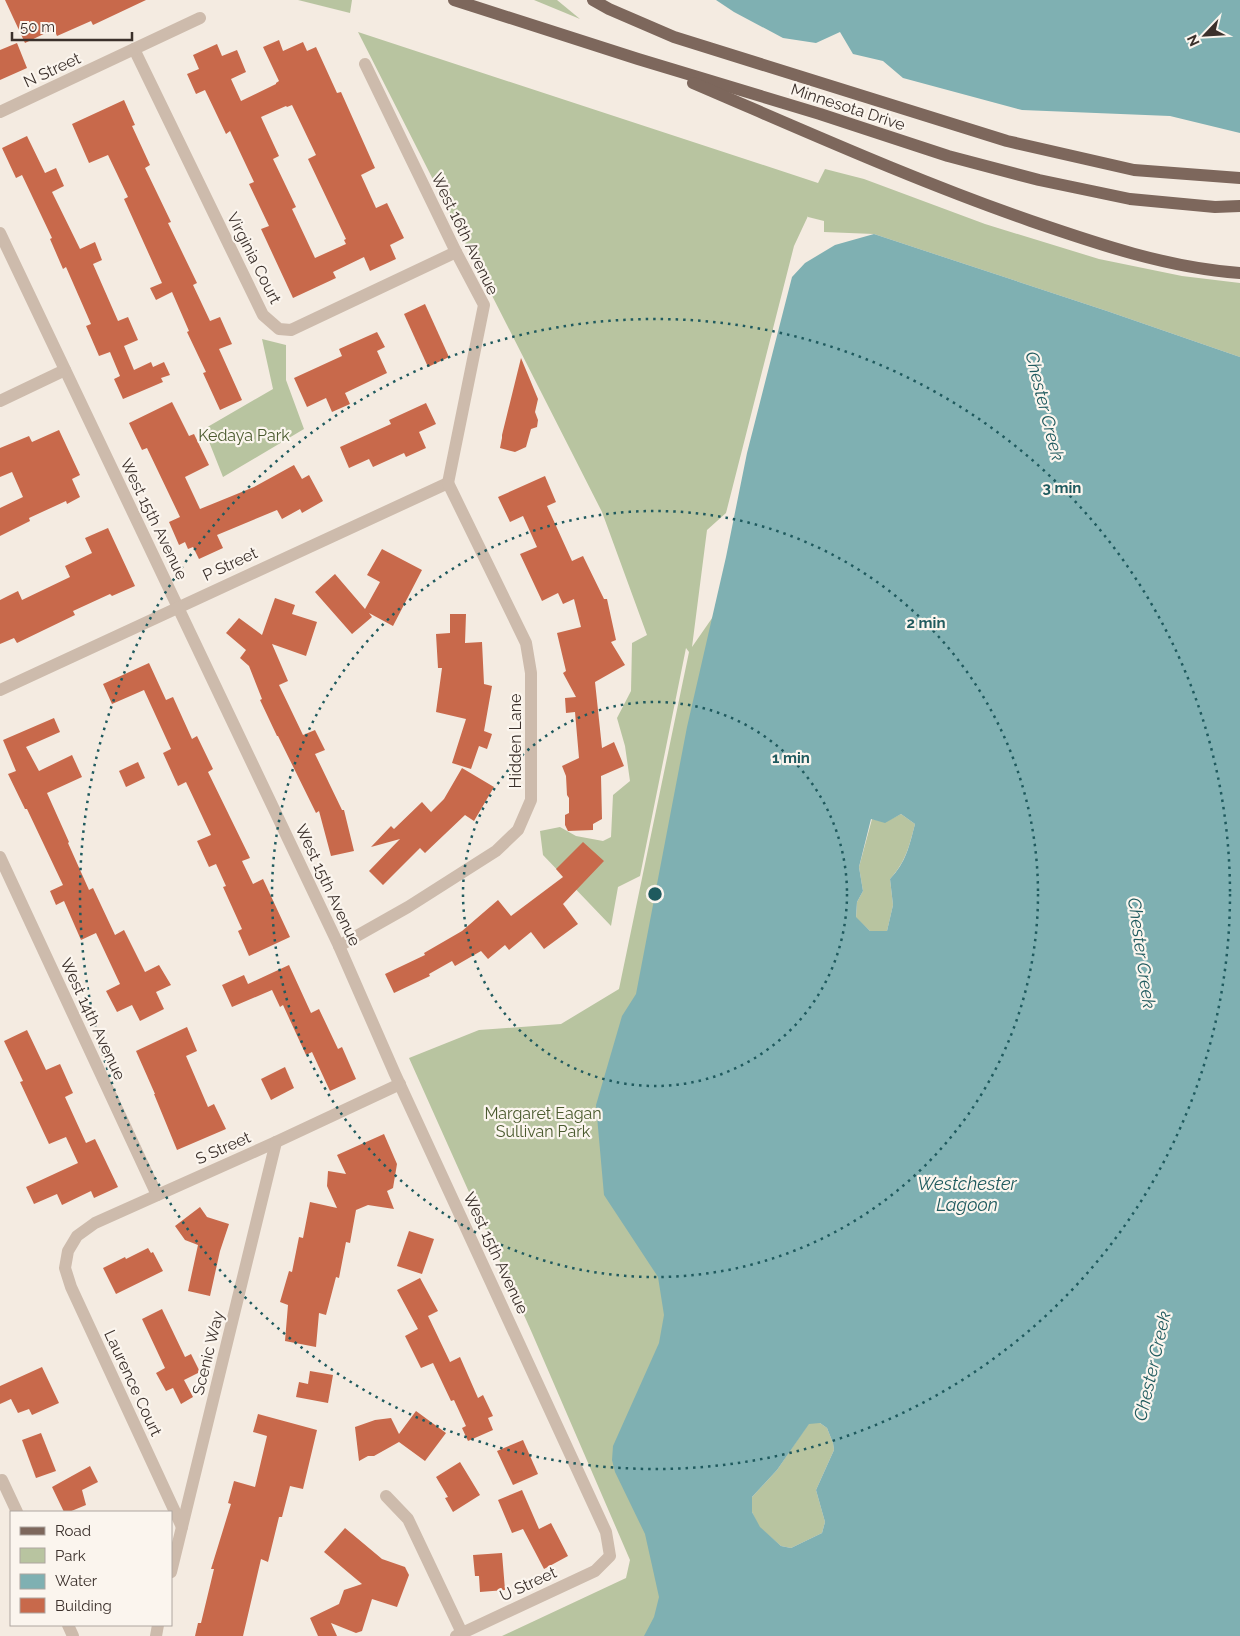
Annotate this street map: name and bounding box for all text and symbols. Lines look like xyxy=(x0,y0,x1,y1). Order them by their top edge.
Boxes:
scale bar xyxy=(12,10,132,42)
north arrow xyxy=(1180,10,1230,60)
text: 50 m xyxy=(20,18,55,36)
text: N xyxy=(1184,32,1203,49)
street label: N Street xyxy=(20,48,84,91)
street label: Minnesota Drive xyxy=(788,80,908,134)
street label: West 16th Avenue xyxy=(427,170,503,298)
street label: Virginia Court xyxy=(223,209,285,307)
water label: Chester Creek xyxy=(1021,349,1069,463)
park label: Kedaya Park xyxy=(198,426,290,445)
street label: West 15th Avenue xyxy=(116,455,192,583)
text: 3 min xyxy=(1043,479,1081,497)
street label: P Street xyxy=(200,543,261,585)
text: 2 min xyxy=(907,614,945,632)
street label: Hidden Lane xyxy=(506,694,525,788)
text: 1 min xyxy=(772,749,810,767)
street label: West 15th Avenue xyxy=(291,821,365,949)
centre of rings xyxy=(646,885,664,903)
water label: Chester Creek xyxy=(1124,896,1160,1010)
street label: West 14th Avenue xyxy=(56,955,130,1083)
park label: Margaret Eagan Sullivan Park xyxy=(484,1104,602,1141)
street label: S Street xyxy=(193,1127,254,1169)
water label: Westchester Lagoon xyxy=(917,1173,1018,1215)
street label: West 15th Avenue xyxy=(459,1189,533,1317)
street label: Scenic Way xyxy=(188,1309,228,1397)
water label: Chester Creek xyxy=(1129,1309,1175,1423)
street label: Laurence Court xyxy=(100,1327,166,1440)
legend xyxy=(10,1511,172,1626)
text: Road xyxy=(55,1522,91,1540)
text: Park xyxy=(55,1547,86,1565)
street label: U Street xyxy=(497,1562,560,1605)
text: Water xyxy=(55,1572,98,1590)
text: Building xyxy=(55,1597,112,1615)

